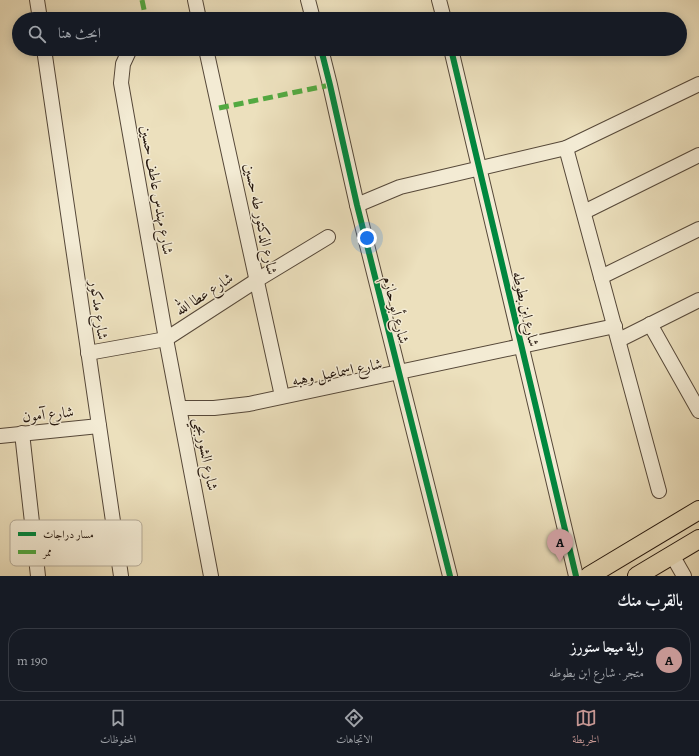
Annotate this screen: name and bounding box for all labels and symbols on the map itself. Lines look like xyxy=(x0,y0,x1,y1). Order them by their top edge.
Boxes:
street label: شارع مهندس عاطف حسين xyxy=(133,124,178,257)
street label: شارع الدكتور طه حسين xyxy=(236,161,283,277)
your location xyxy=(357,228,377,248)
street label: شارع عطا الله xyxy=(170,266,238,323)
street label: شارع ابن بطوطه xyxy=(505,269,544,349)
street label: شارع أبو حازم xyxy=(375,274,415,347)
street label: شارع مدكور xyxy=(82,277,113,342)
street label: شارع اسماعيل وهبه xyxy=(290,353,385,394)
street label: شارع آمون xyxy=(21,401,75,430)
street label: شارع الشوربجي xyxy=(185,416,223,493)
legend xyxy=(10,520,142,566)
text: مسار دراجات xyxy=(43,527,94,542)
pin: A xyxy=(547,529,573,562)
text: ممر xyxy=(42,545,52,560)

